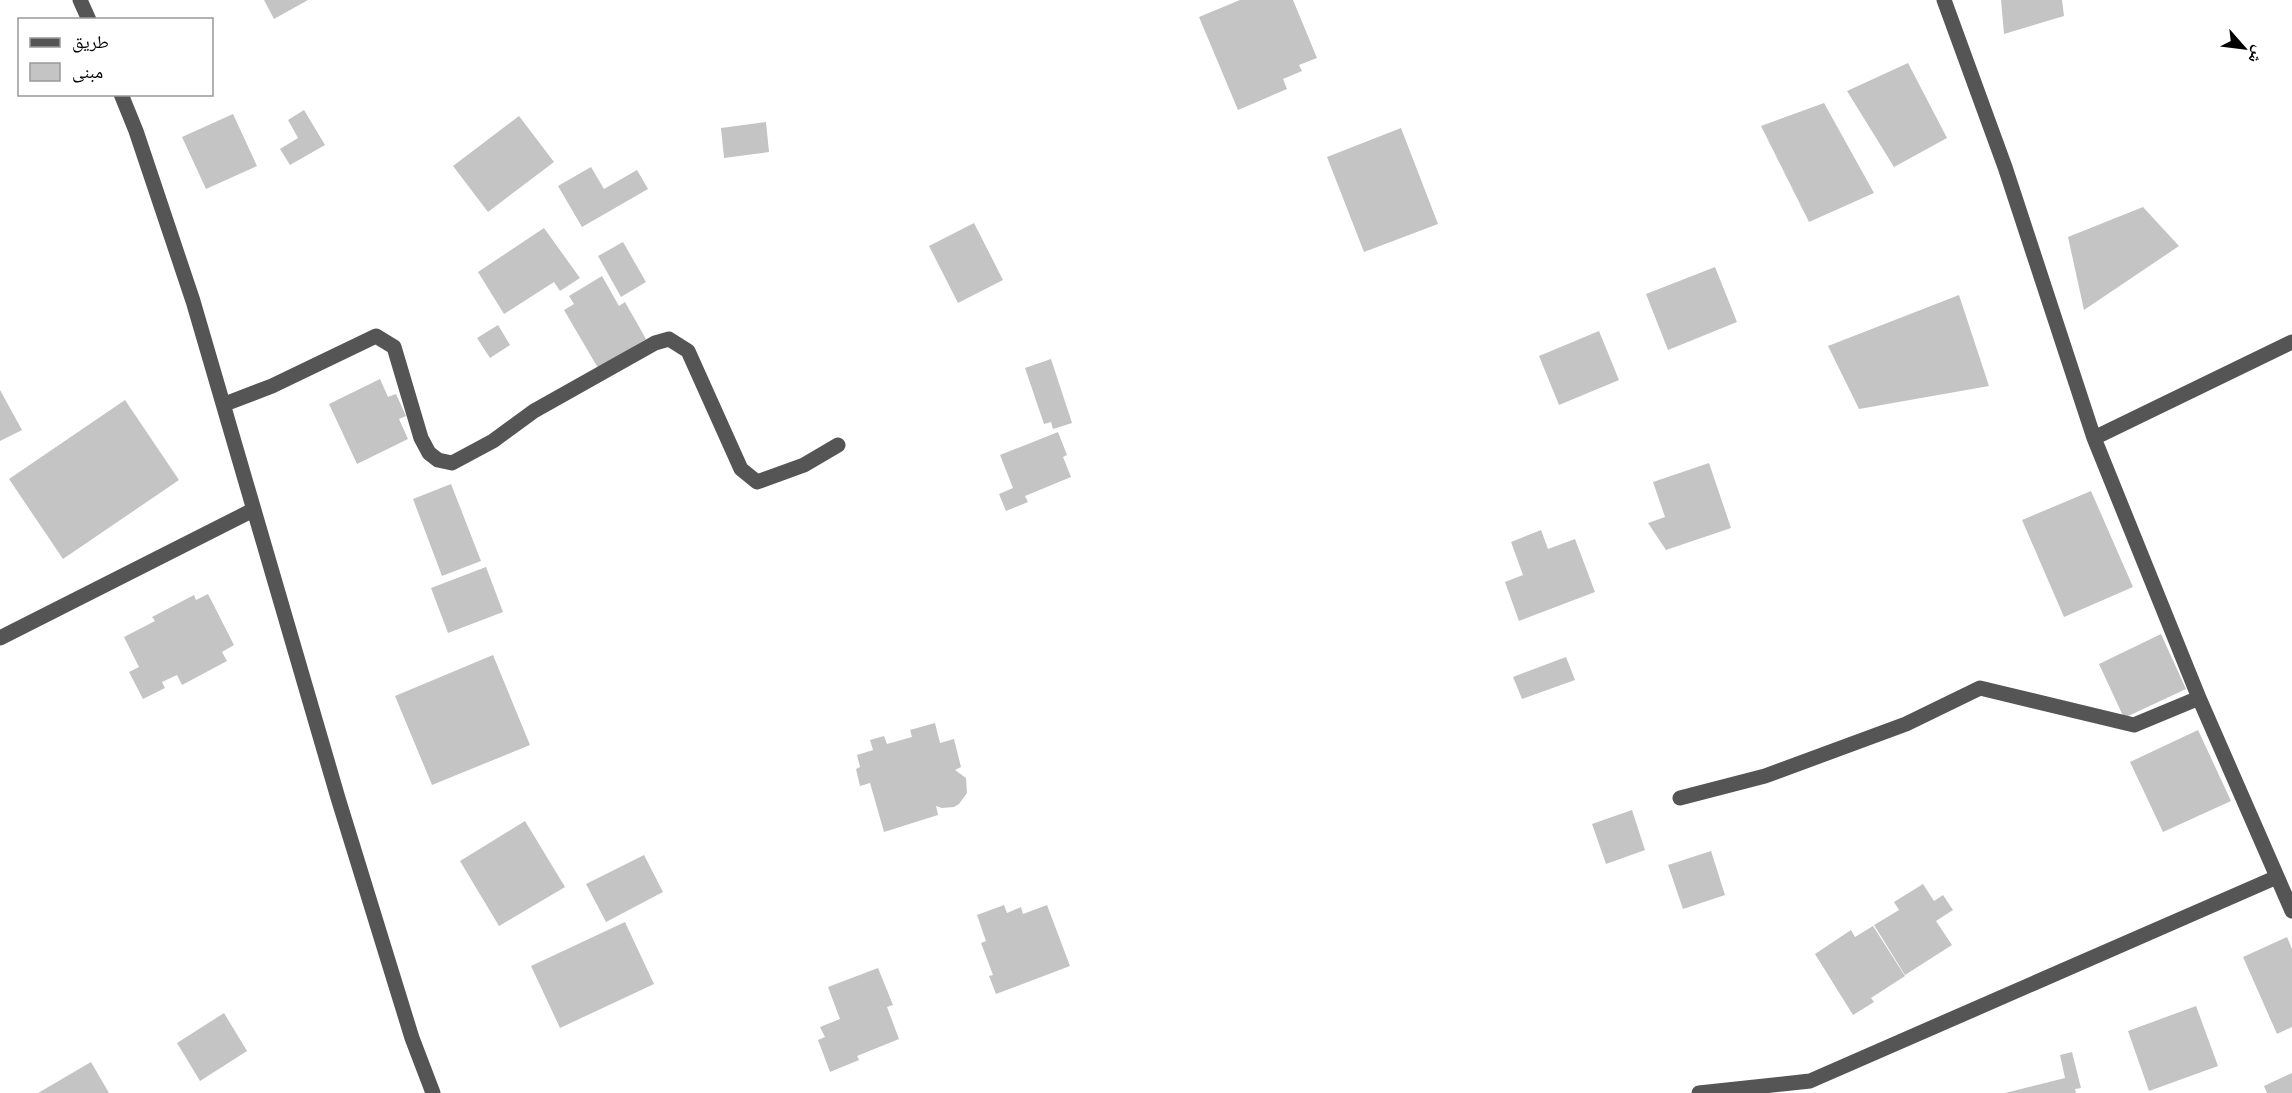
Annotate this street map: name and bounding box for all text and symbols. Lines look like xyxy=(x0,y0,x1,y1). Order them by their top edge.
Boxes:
legend xyxy=(18,18,213,96)
north arrow xyxy=(2214,18,2274,78)
text: طريق xyxy=(72,30,109,53)
text: ش xyxy=(2244,43,2270,67)
text: مبنى xyxy=(72,60,103,83)

